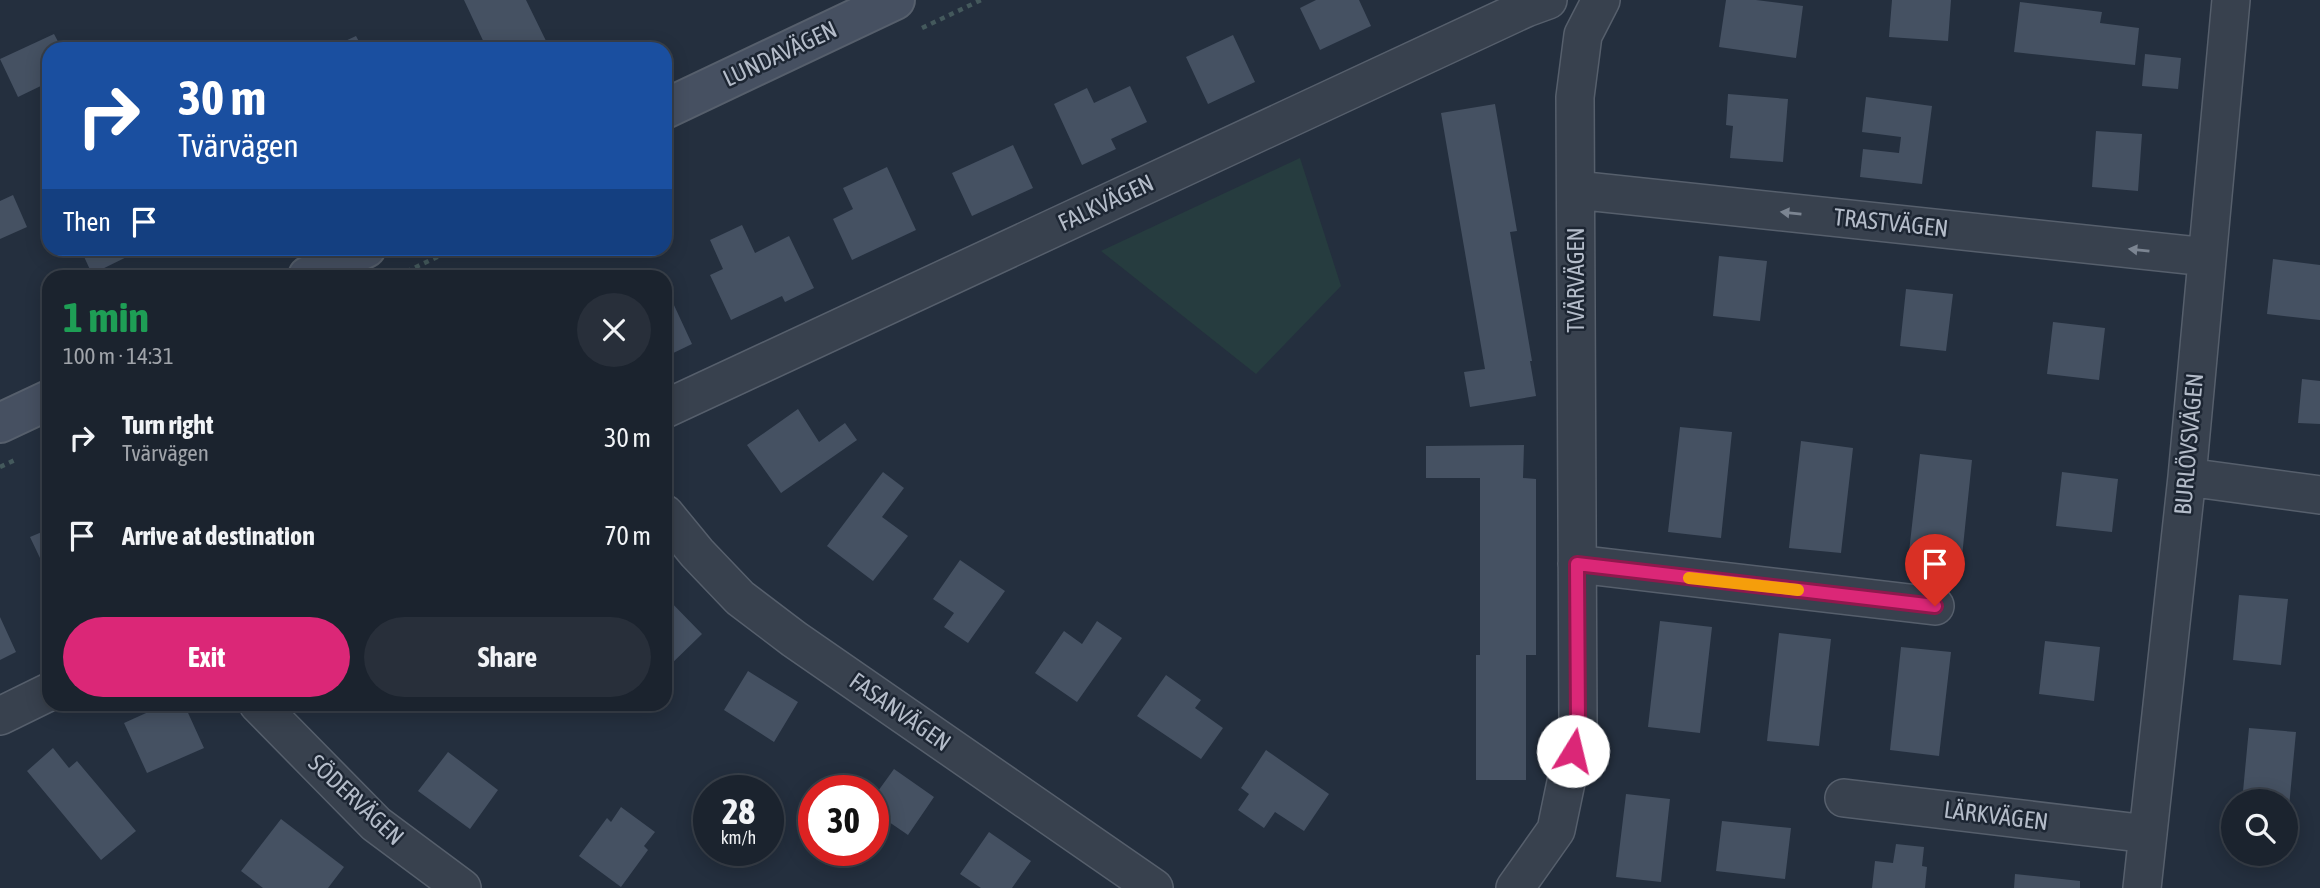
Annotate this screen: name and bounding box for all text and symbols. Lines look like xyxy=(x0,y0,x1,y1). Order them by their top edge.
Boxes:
street label: LUNDAVÄGEN xyxy=(719,15,841,92)
text: 30 m xyxy=(178,69,266,125)
icon: right xyxy=(63,70,154,161)
text: Tvärvägen xyxy=(178,127,299,164)
street label: FALKVÄGEN xyxy=(1054,169,1158,236)
icon: arrive xyxy=(125,203,163,241)
street label: TRASTVÄGEN xyxy=(1832,203,1950,242)
text: Then xyxy=(63,207,111,237)
one-way arrow xyxy=(1780,207,1802,218)
street label: TVÄRVÄGEN xyxy=(1562,227,1589,333)
one-way arrow xyxy=(2128,244,2150,255)
text: 1 min xyxy=(63,293,149,341)
button: close xyxy=(577,293,651,367)
text: 100 m · 14:31 xyxy=(63,343,174,369)
street label: BURLÖVSVÄGEN xyxy=(2169,372,2208,516)
text: Turn right xyxy=(122,410,213,440)
icon: right xyxy=(63,419,101,457)
text: 30 m xyxy=(604,423,651,453)
text: Tvärvägen xyxy=(122,440,209,466)
icon: arrive xyxy=(63,517,101,555)
text: Arrive at destination xyxy=(122,521,315,551)
text: 70 m xyxy=(604,521,651,551)
pin xyxy=(1905,534,1965,606)
icon: arrive xyxy=(1916,545,1954,583)
button: Exit xyxy=(63,617,350,697)
button: Share xyxy=(364,617,651,697)
street label: FASANVÄGEN xyxy=(845,667,956,756)
position arrow xyxy=(1536,714,1610,788)
street label: SÖDERVÄGEN xyxy=(303,749,409,850)
speed limit sign: 30 xyxy=(798,775,889,866)
map controls xyxy=(2221,789,2298,866)
button: search xyxy=(2221,789,2298,866)
text: 28 xyxy=(722,791,755,831)
street label: LÄRKVÄGEN xyxy=(1942,796,2050,835)
text: km/h xyxy=(721,827,756,848)

